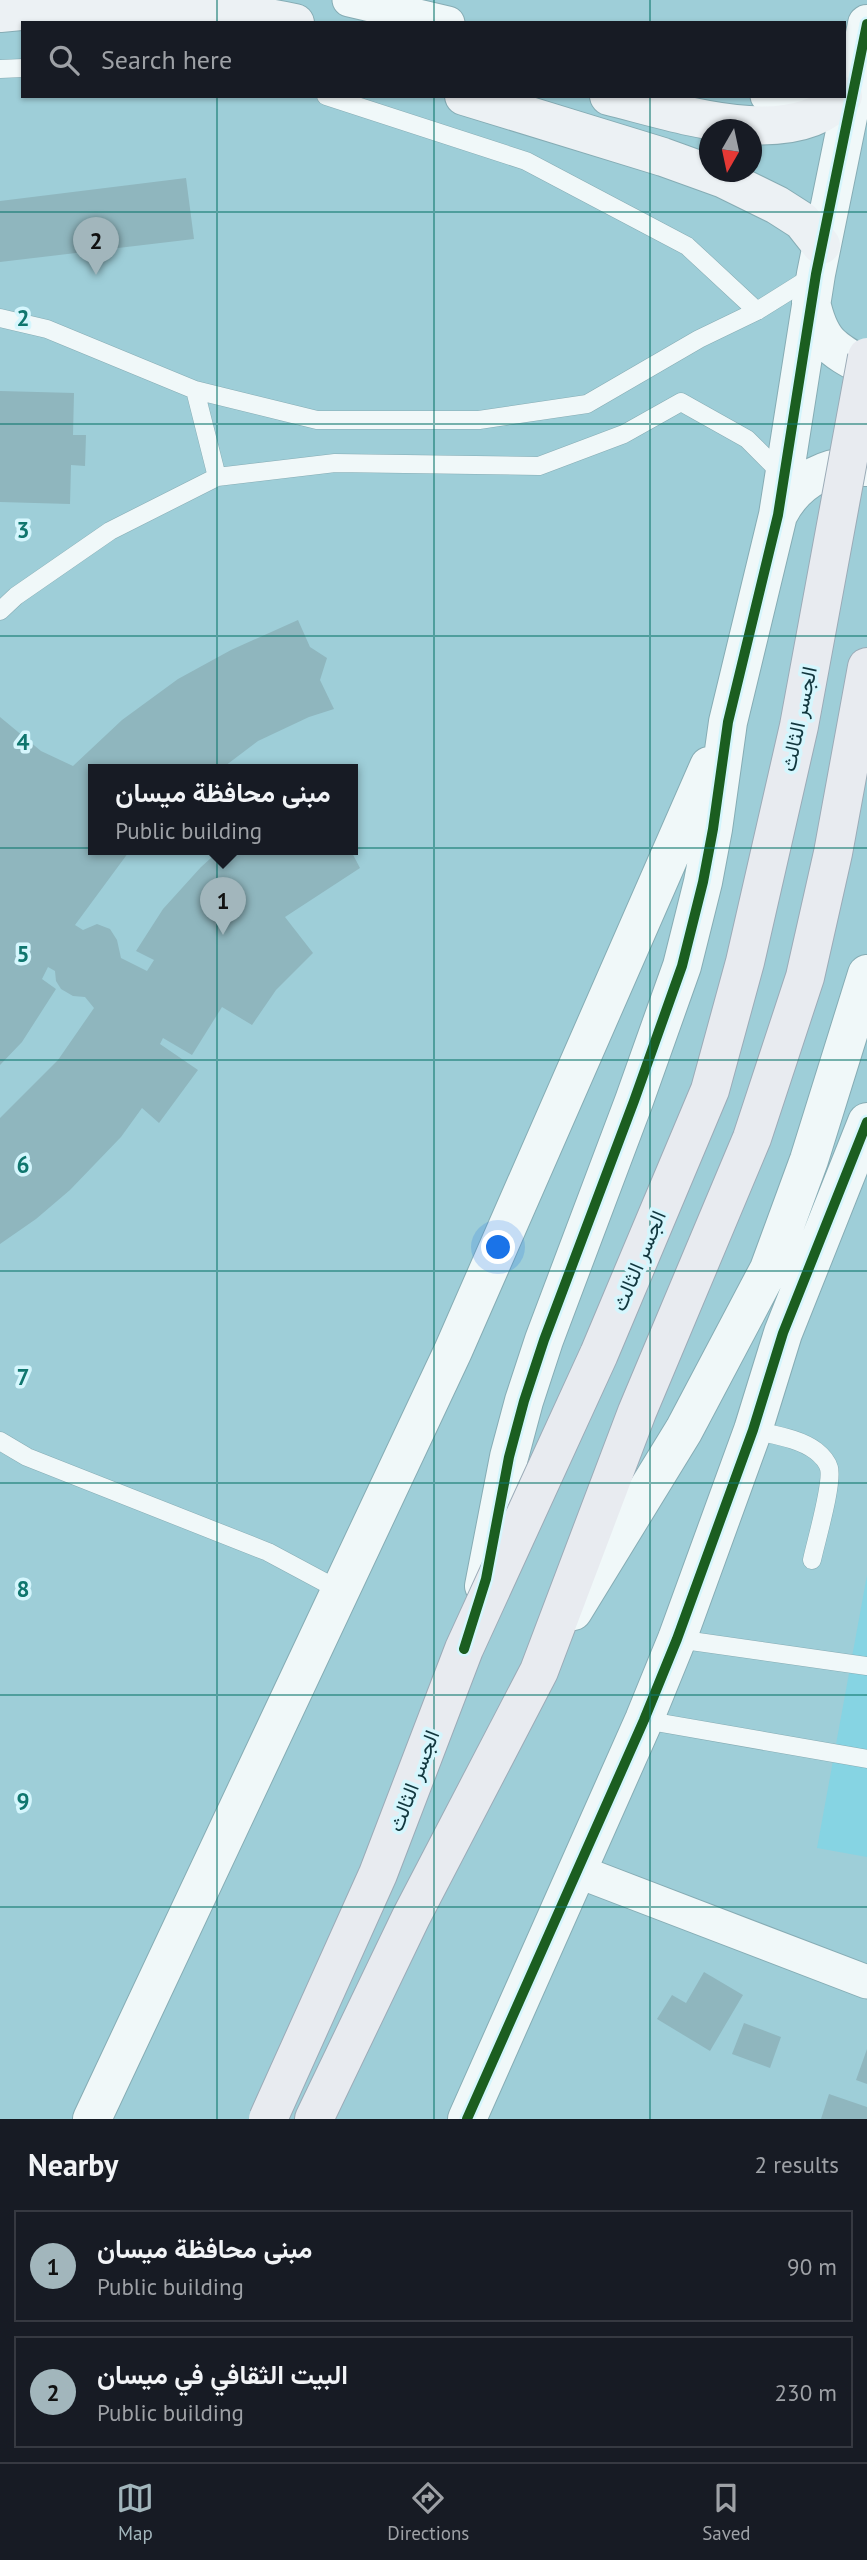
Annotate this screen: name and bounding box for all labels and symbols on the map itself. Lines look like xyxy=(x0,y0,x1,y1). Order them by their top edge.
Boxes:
north arrow xyxy=(699,119,762,182)
pin: 2 xyxy=(73,217,119,275)
text: 2 xyxy=(16,303,30,332)
text: 3 xyxy=(16,515,30,544)
street label: الجسر الثالث xyxy=(774,664,823,774)
text: 4 xyxy=(16,727,30,756)
pin: 1 xyxy=(200,877,246,935)
text: 5 xyxy=(16,939,30,968)
text: 6 xyxy=(16,1150,30,1179)
street label: الجسر الثالث xyxy=(605,1206,672,1315)
your location xyxy=(481,1230,515,1264)
text: 7 xyxy=(16,1362,30,1391)
text: 8 xyxy=(16,1574,30,1603)
street label: الجسر الثالث xyxy=(382,1726,445,1835)
text: 9 xyxy=(16,1786,30,1815)

